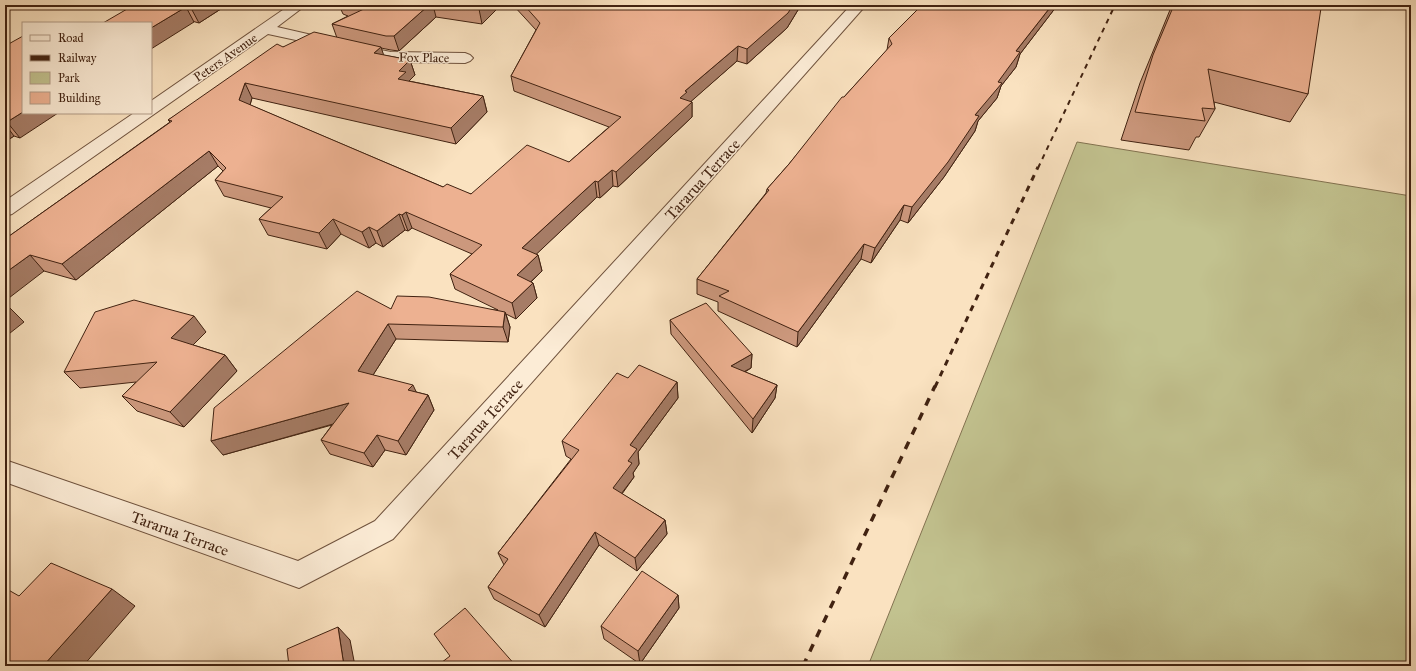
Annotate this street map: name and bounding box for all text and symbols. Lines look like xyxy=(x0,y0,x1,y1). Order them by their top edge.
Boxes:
legend xyxy=(22,22,152,114)
street label: Peters Avenue xyxy=(191,30,261,86)
text: Road xyxy=(58,31,84,45)
street label: Fox Place xyxy=(399,50,450,66)
text: Railway xyxy=(58,51,97,65)
text: Park xyxy=(58,71,80,85)
text: Building xyxy=(58,91,101,106)
street label: Tararua Terrace xyxy=(661,135,744,224)
street label: Tararua Terrace xyxy=(444,375,527,464)
street label: Tararua Terrace xyxy=(128,507,232,560)

